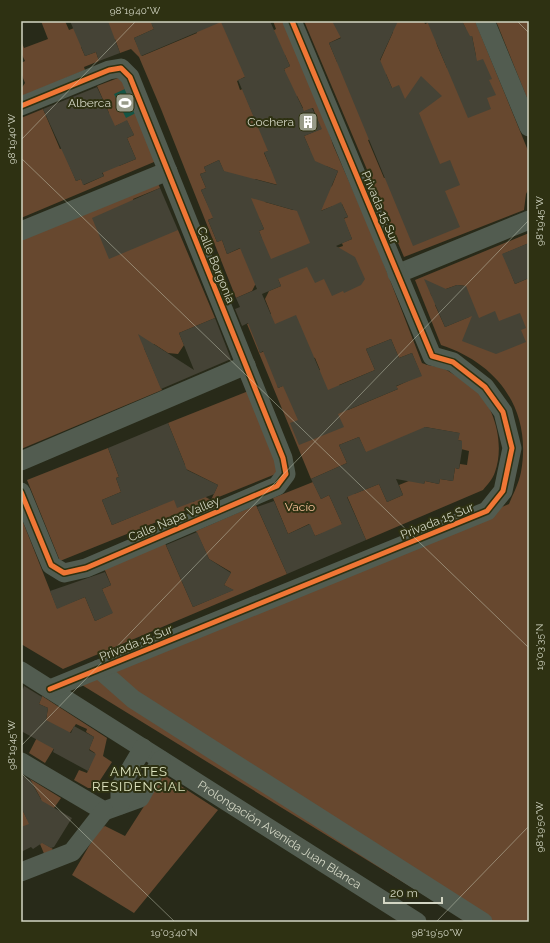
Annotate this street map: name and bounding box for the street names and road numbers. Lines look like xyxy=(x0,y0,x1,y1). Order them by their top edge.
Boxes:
street label: Privada 15 Sur xyxy=(358,169,402,246)
street label: Calle Borgonia xyxy=(194,225,238,305)
street label: Calle Napa Valley xyxy=(126,493,222,545)
street label: Privada 15 Sur xyxy=(398,500,476,542)
street label: Privada 15 Sur xyxy=(97,622,175,664)
street label: Prolongación Avenida Juan Blanca xyxy=(195,778,364,892)

